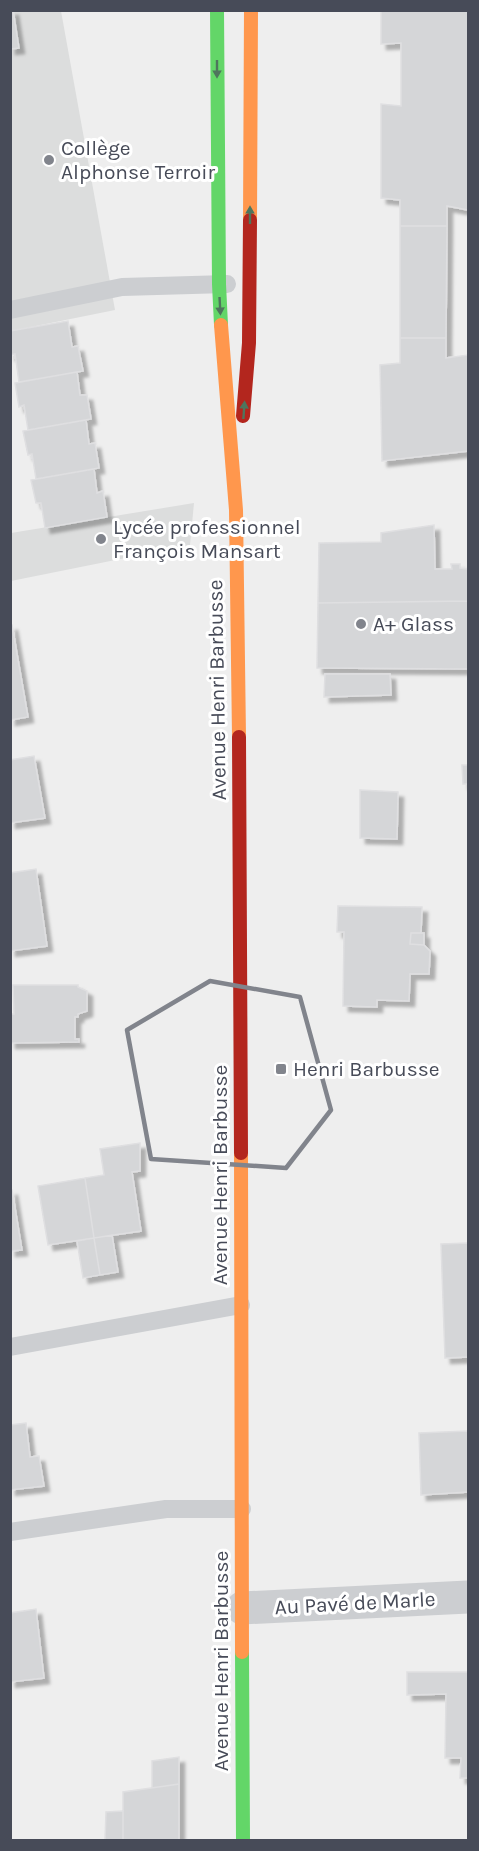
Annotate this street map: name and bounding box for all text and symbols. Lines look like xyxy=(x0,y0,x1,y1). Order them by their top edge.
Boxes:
one-way arrow xyxy=(212,59,222,78)
place label: Collège Alphonse Terroir xyxy=(61,136,215,184)
marker: Collège Alphonse Terroir xyxy=(42,153,56,167)
one-way arrow xyxy=(245,206,255,225)
one-way arrow xyxy=(215,296,224,315)
one-way arrow xyxy=(239,401,249,420)
place label: Lycée professionnel François Mansart xyxy=(113,515,301,563)
marker: Lycée professionnel François Mansart xyxy=(94,532,108,546)
street label: Avenue Henri Barbusse xyxy=(203,579,231,801)
place label: A+ Glass xyxy=(373,612,454,636)
marker: A+ Glass xyxy=(354,617,368,631)
place label: Henri Barbusse xyxy=(293,1057,440,1081)
marker: Henri Barbusse xyxy=(274,1062,288,1076)
street label: Avenue Henri Barbusse xyxy=(208,1065,232,1285)
street label: Avenue Henri Barbusse xyxy=(209,1551,233,1771)
street label: Au Pavé de Marle xyxy=(274,1587,436,1619)

